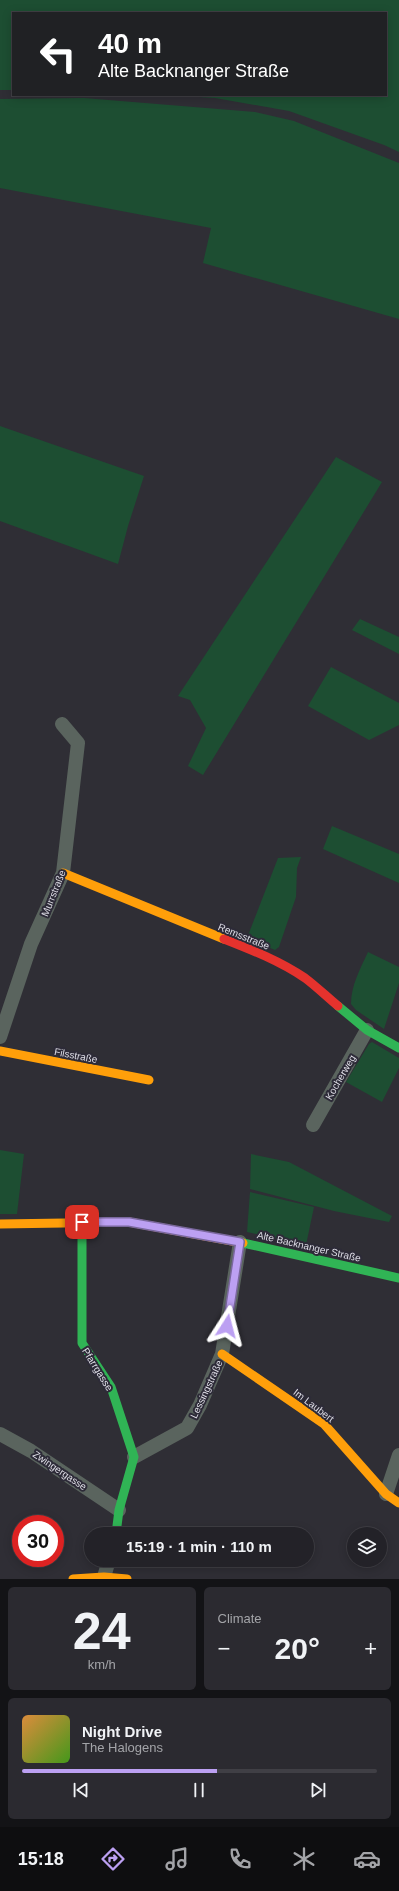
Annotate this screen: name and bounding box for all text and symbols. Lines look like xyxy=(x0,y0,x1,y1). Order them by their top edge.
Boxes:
icon: left xyxy=(32,28,84,80)
text: 40 m xyxy=(98,28,162,59)
text: Alte Backnanger Straße xyxy=(98,61,289,81)
street label: Murrstraße xyxy=(39,868,68,918)
street label: Remsstraße xyxy=(217,921,272,952)
street label: Filsstraße xyxy=(53,1046,99,1065)
street label: Kocherweg xyxy=(323,1053,358,1102)
pin xyxy=(65,1205,99,1239)
icon: arrive xyxy=(71,1211,93,1233)
street label: Alte Backnanger Straße xyxy=(256,1229,362,1264)
position arrow xyxy=(206,1305,248,1347)
street label: Pfarrgasse xyxy=(80,1346,115,1393)
street label: Lessingstraße xyxy=(188,1358,225,1420)
street label: Im Laubert xyxy=(291,1387,336,1424)
street label: Zwingergasse xyxy=(31,1448,89,1493)
speed limit sign: 30 xyxy=(12,1515,64,1567)
map controls xyxy=(347,1527,387,1567)
button: layers xyxy=(347,1527,387,1567)
text: 15:19 · 1 min · 110 m xyxy=(126,1538,272,1555)
text: 24 xyxy=(73,1602,131,1660)
text: Climate xyxy=(218,1611,262,1626)
text: 20° xyxy=(275,1632,320,1665)
text: − xyxy=(218,1636,230,1661)
text: + xyxy=(364,1636,377,1661)
text: km/h xyxy=(88,1657,116,1672)
text: Night Drive xyxy=(82,1723,162,1740)
text: The Halogens xyxy=(82,1740,163,1755)
icon: previous xyxy=(70,1779,92,1801)
icon: pause xyxy=(188,1779,210,1801)
icon: next xyxy=(307,1779,329,1801)
icon: directions xyxy=(99,1845,127,1873)
icon: music xyxy=(163,1845,191,1873)
icon: phone xyxy=(226,1845,254,1873)
icon: climate xyxy=(290,1845,318,1873)
icon: car xyxy=(353,1845,381,1873)
text: 15:18 xyxy=(18,1849,64,1869)

